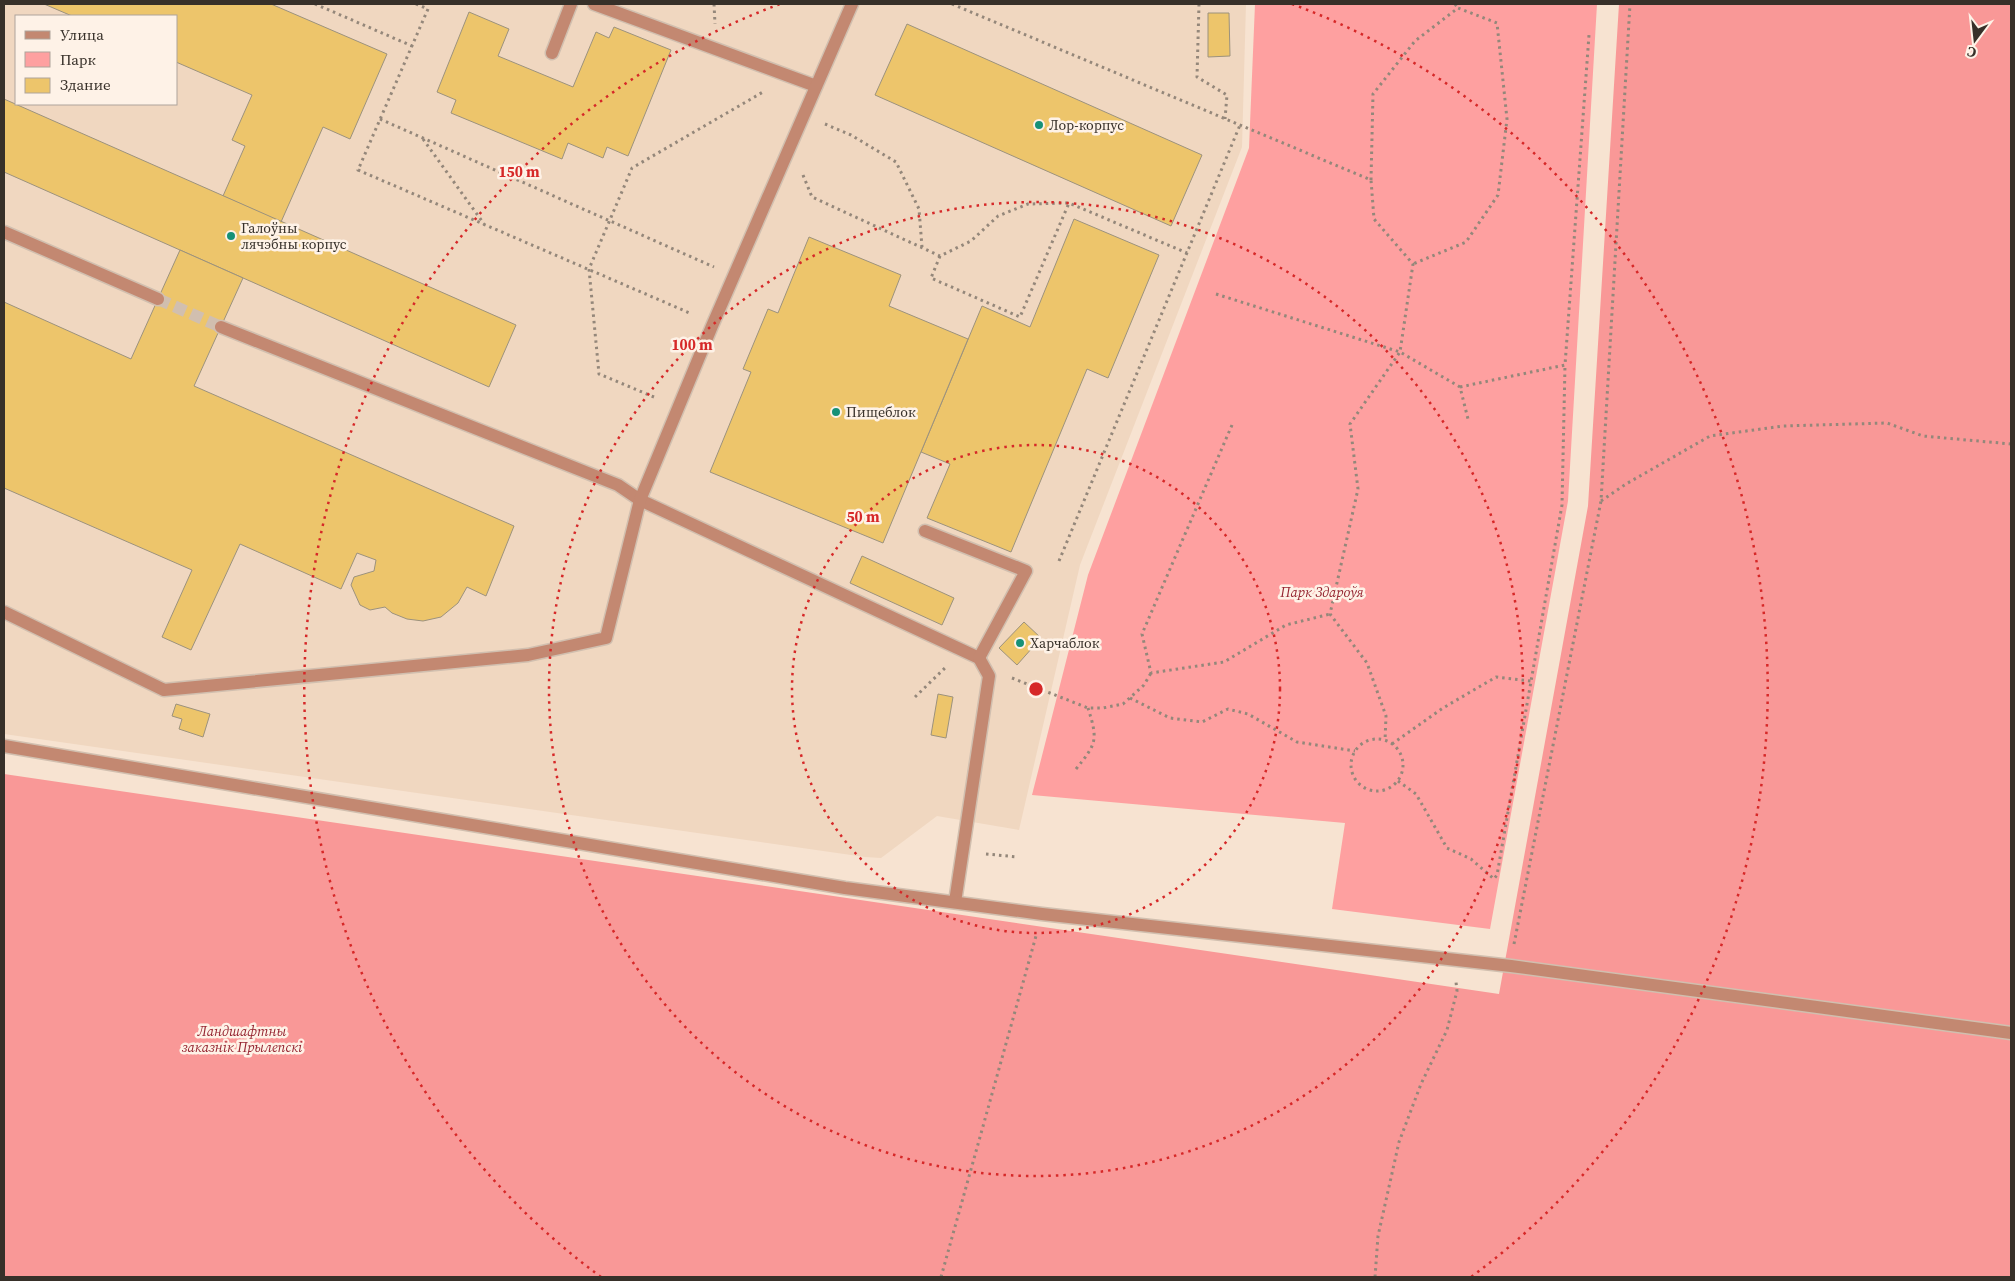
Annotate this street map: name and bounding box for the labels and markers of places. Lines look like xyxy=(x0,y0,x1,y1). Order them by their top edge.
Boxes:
place label: Лор-корпус xyxy=(1049,115,1124,135)
marker: Лор-корпус xyxy=(1033,119,1045,131)
place label: Галоўны лячэбны корпус xyxy=(241,218,347,254)
marker: Галоўны лячэбны корпус xyxy=(225,230,237,242)
place label: Пищеблок xyxy=(846,402,916,422)
marker: Пищеблок xyxy=(830,406,842,418)
place label: Харчаблок xyxy=(1030,633,1100,653)
marker: Харчаблок xyxy=(1014,637,1026,649)
centre of rings xyxy=(1027,680,1045,698)

